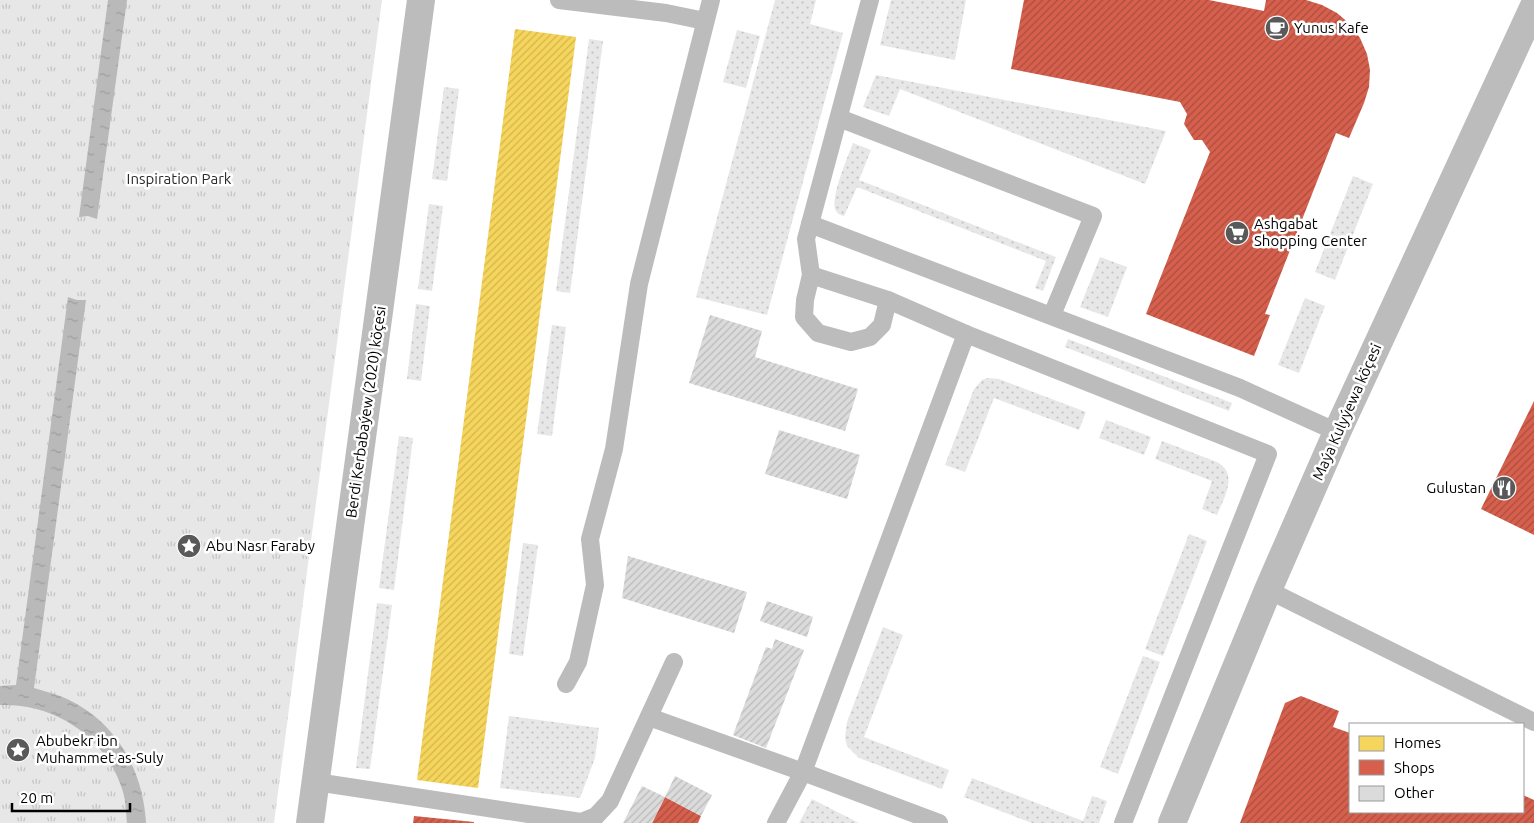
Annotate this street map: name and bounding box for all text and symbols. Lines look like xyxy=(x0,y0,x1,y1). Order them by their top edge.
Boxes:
cafe icon: Yunus Kafe xyxy=(1264,15,1290,41)
place label: Yunus Kafe xyxy=(1294,19,1369,36)
park label: Inspiration Park xyxy=(127,170,232,187)
place label: Ashgabat Shopping Center xyxy=(1254,215,1367,249)
supermarket icon: Ashgabat Shopping Center xyxy=(1224,220,1250,246)
street label: Berdi Kerbabaýew (2020) köçesi xyxy=(342,305,389,519)
street label: Maýa Kulyýewa köçesi xyxy=(1309,341,1384,483)
restaurant icon: Gulustan xyxy=(1491,475,1517,501)
place label: Gulustan xyxy=(1426,479,1486,496)
place icon: Abu Nasr Faraby xyxy=(176,533,202,559)
place label: Abu Nasr Faraby xyxy=(206,537,315,554)
legend xyxy=(1349,723,1524,813)
place label: Abubekr ibn Muhammet as-Suly xyxy=(36,732,164,766)
text: Homes xyxy=(1394,734,1441,751)
place icon: Abubekr ibn Muhammet as-Suly xyxy=(5,737,31,763)
text: Shops xyxy=(1394,759,1435,776)
scale bar xyxy=(12,780,130,812)
text: Other xyxy=(1394,784,1434,801)
text: 20 m xyxy=(20,789,53,806)

